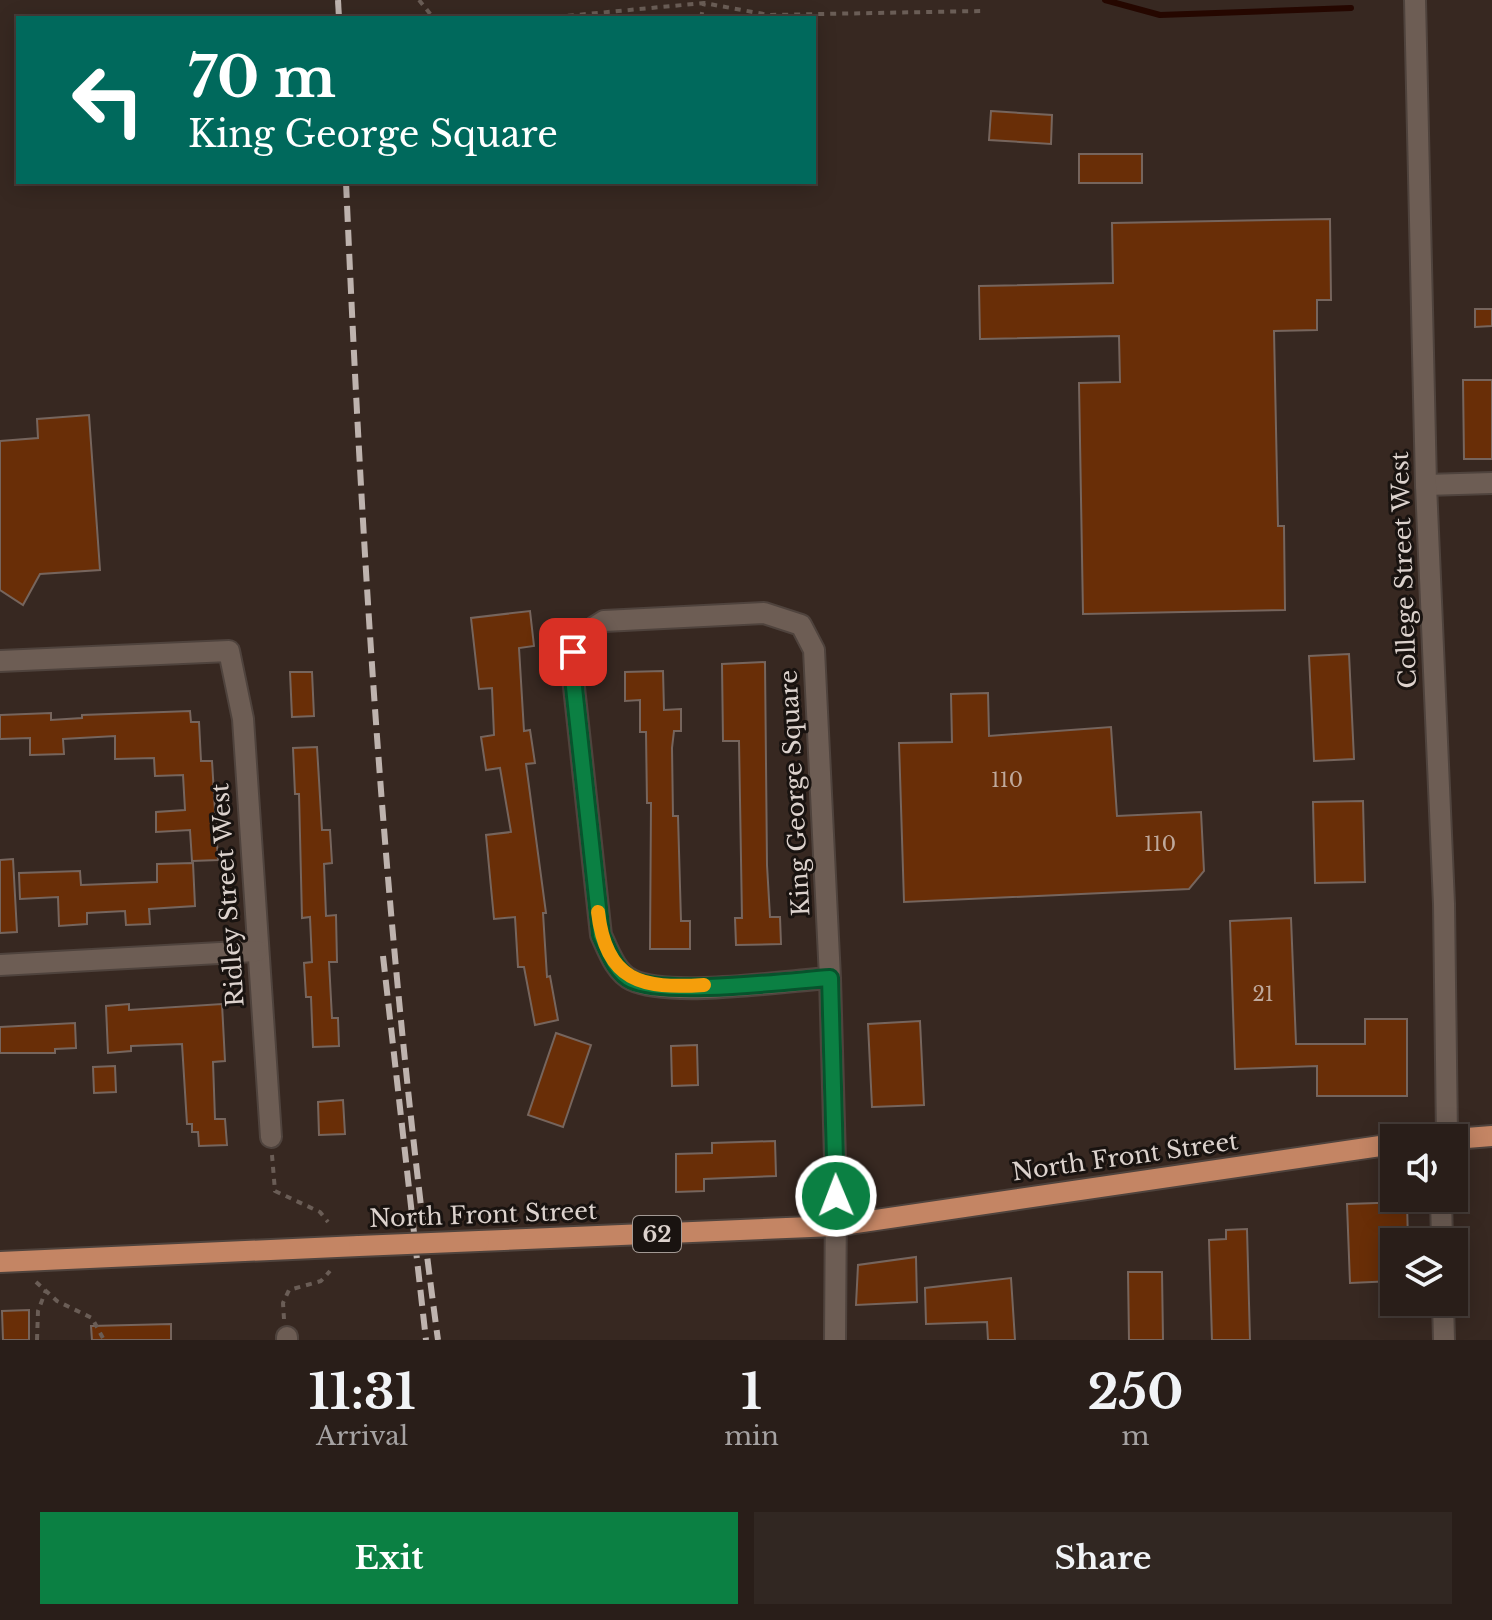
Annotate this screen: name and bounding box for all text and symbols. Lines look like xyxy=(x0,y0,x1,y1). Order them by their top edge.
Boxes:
text: 70 m xyxy=(188,43,336,112)
icon: left xyxy=(56,48,160,152)
text: King George Square xyxy=(188,112,558,157)
street label: College Street West xyxy=(1385,451,1422,689)
pin xyxy=(539,618,607,686)
icon: arrive xyxy=(551,630,595,674)
street label: King George Square xyxy=(774,669,815,917)
house number: 110 xyxy=(991,768,1023,792)
street label: Ridley Street West xyxy=(205,782,250,1008)
house number: 110 xyxy=(1144,832,1176,856)
house number: 21 xyxy=(1252,982,1274,1006)
map controls xyxy=(1380,1124,1468,1316)
button: sound xyxy=(1380,1124,1468,1212)
street label: North Front Street xyxy=(1010,1126,1240,1187)
position arrow xyxy=(794,1154,878,1238)
street label: North Front Street xyxy=(369,1196,597,1233)
road number: 62 xyxy=(633,1216,681,1252)
button: layers xyxy=(1380,1228,1468,1316)
text: 11:31 xyxy=(309,1362,416,1422)
text: 1 xyxy=(741,1362,762,1422)
text: 250 xyxy=(1087,1362,1183,1422)
text: Arrival xyxy=(316,1420,408,1452)
text: min xyxy=(724,1420,779,1452)
text: m xyxy=(1121,1420,1149,1452)
button: Exit xyxy=(40,1512,738,1604)
button: Share xyxy=(754,1512,1452,1604)

